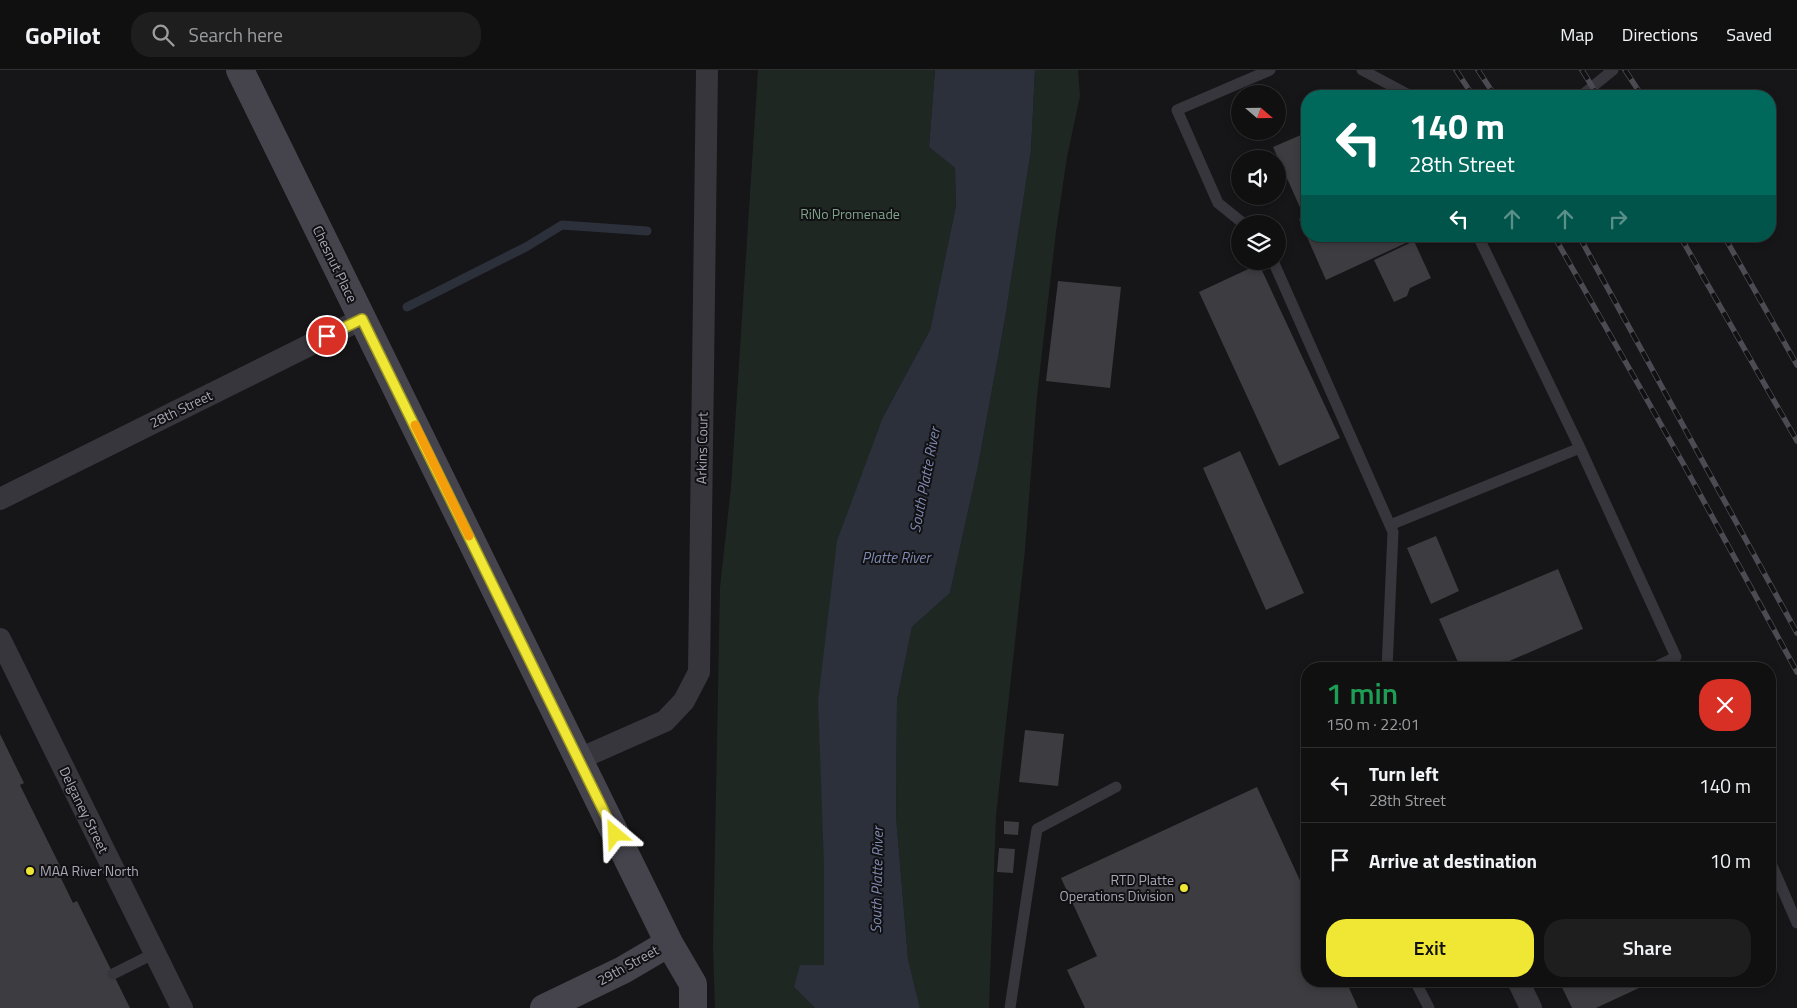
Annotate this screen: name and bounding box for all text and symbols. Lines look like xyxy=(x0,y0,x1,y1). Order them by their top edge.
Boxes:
search box xyxy=(131,12,481,57)
text: GoPilot xyxy=(25,17,101,53)
text: Search here xyxy=(189,20,283,49)
icon: search xyxy=(149,21,177,49)
text: Map xyxy=(1560,21,1594,48)
text: Directions xyxy=(1622,21,1698,48)
text: Saved xyxy=(1726,21,1772,48)
north arrow xyxy=(1231,85,1286,140)
map controls xyxy=(1231,85,1286,270)
text: 140 m xyxy=(1409,99,1505,153)
icon: left xyxy=(1326,110,1391,175)
text: 28th Street xyxy=(1409,147,1515,181)
button: sound xyxy=(1231,150,1286,205)
park label: RiNo Promenade xyxy=(800,203,900,224)
icon: left xyxy=(1445,205,1473,233)
icon: ahead xyxy=(1498,205,1526,233)
icon: ahead xyxy=(1551,205,1579,233)
icon: right xyxy=(1604,205,1632,233)
button: layers xyxy=(1231,215,1286,270)
street label: Chesnut Place xyxy=(308,222,363,306)
pin xyxy=(306,315,348,357)
icon: arrive xyxy=(313,322,341,350)
street label: 28th Street xyxy=(146,384,216,433)
street label: Arkins Court xyxy=(690,412,713,484)
water label: South Platte River xyxy=(903,423,946,534)
water label: Platte River xyxy=(862,546,933,569)
text: 1 min xyxy=(1326,670,1398,716)
button: close xyxy=(1699,679,1751,731)
text: 150 m · 22:01 xyxy=(1326,712,1420,736)
text: Turn left xyxy=(1369,759,1439,788)
street label: Delganey Street xyxy=(54,763,115,857)
icon: left xyxy=(1326,771,1354,799)
text: 140 m xyxy=(1699,771,1751,800)
text: 28th Street xyxy=(1369,788,1446,812)
position arrow xyxy=(588,807,640,859)
water label: South Platte River xyxy=(864,824,889,933)
icon: arrive xyxy=(1326,846,1354,874)
text: Arrive at destination xyxy=(1369,846,1537,875)
text: 10 m xyxy=(1710,846,1751,875)
place label: MAA River North xyxy=(40,860,139,881)
marker: MAA River North xyxy=(24,865,36,877)
place label: RTD Platte Operations Division xyxy=(1060,869,1174,906)
marker: RTD Platte Operations Division xyxy=(1178,882,1190,894)
button: Exit xyxy=(1326,919,1534,977)
button: Share xyxy=(1544,919,1751,977)
street label: 29th Street xyxy=(593,939,662,990)

